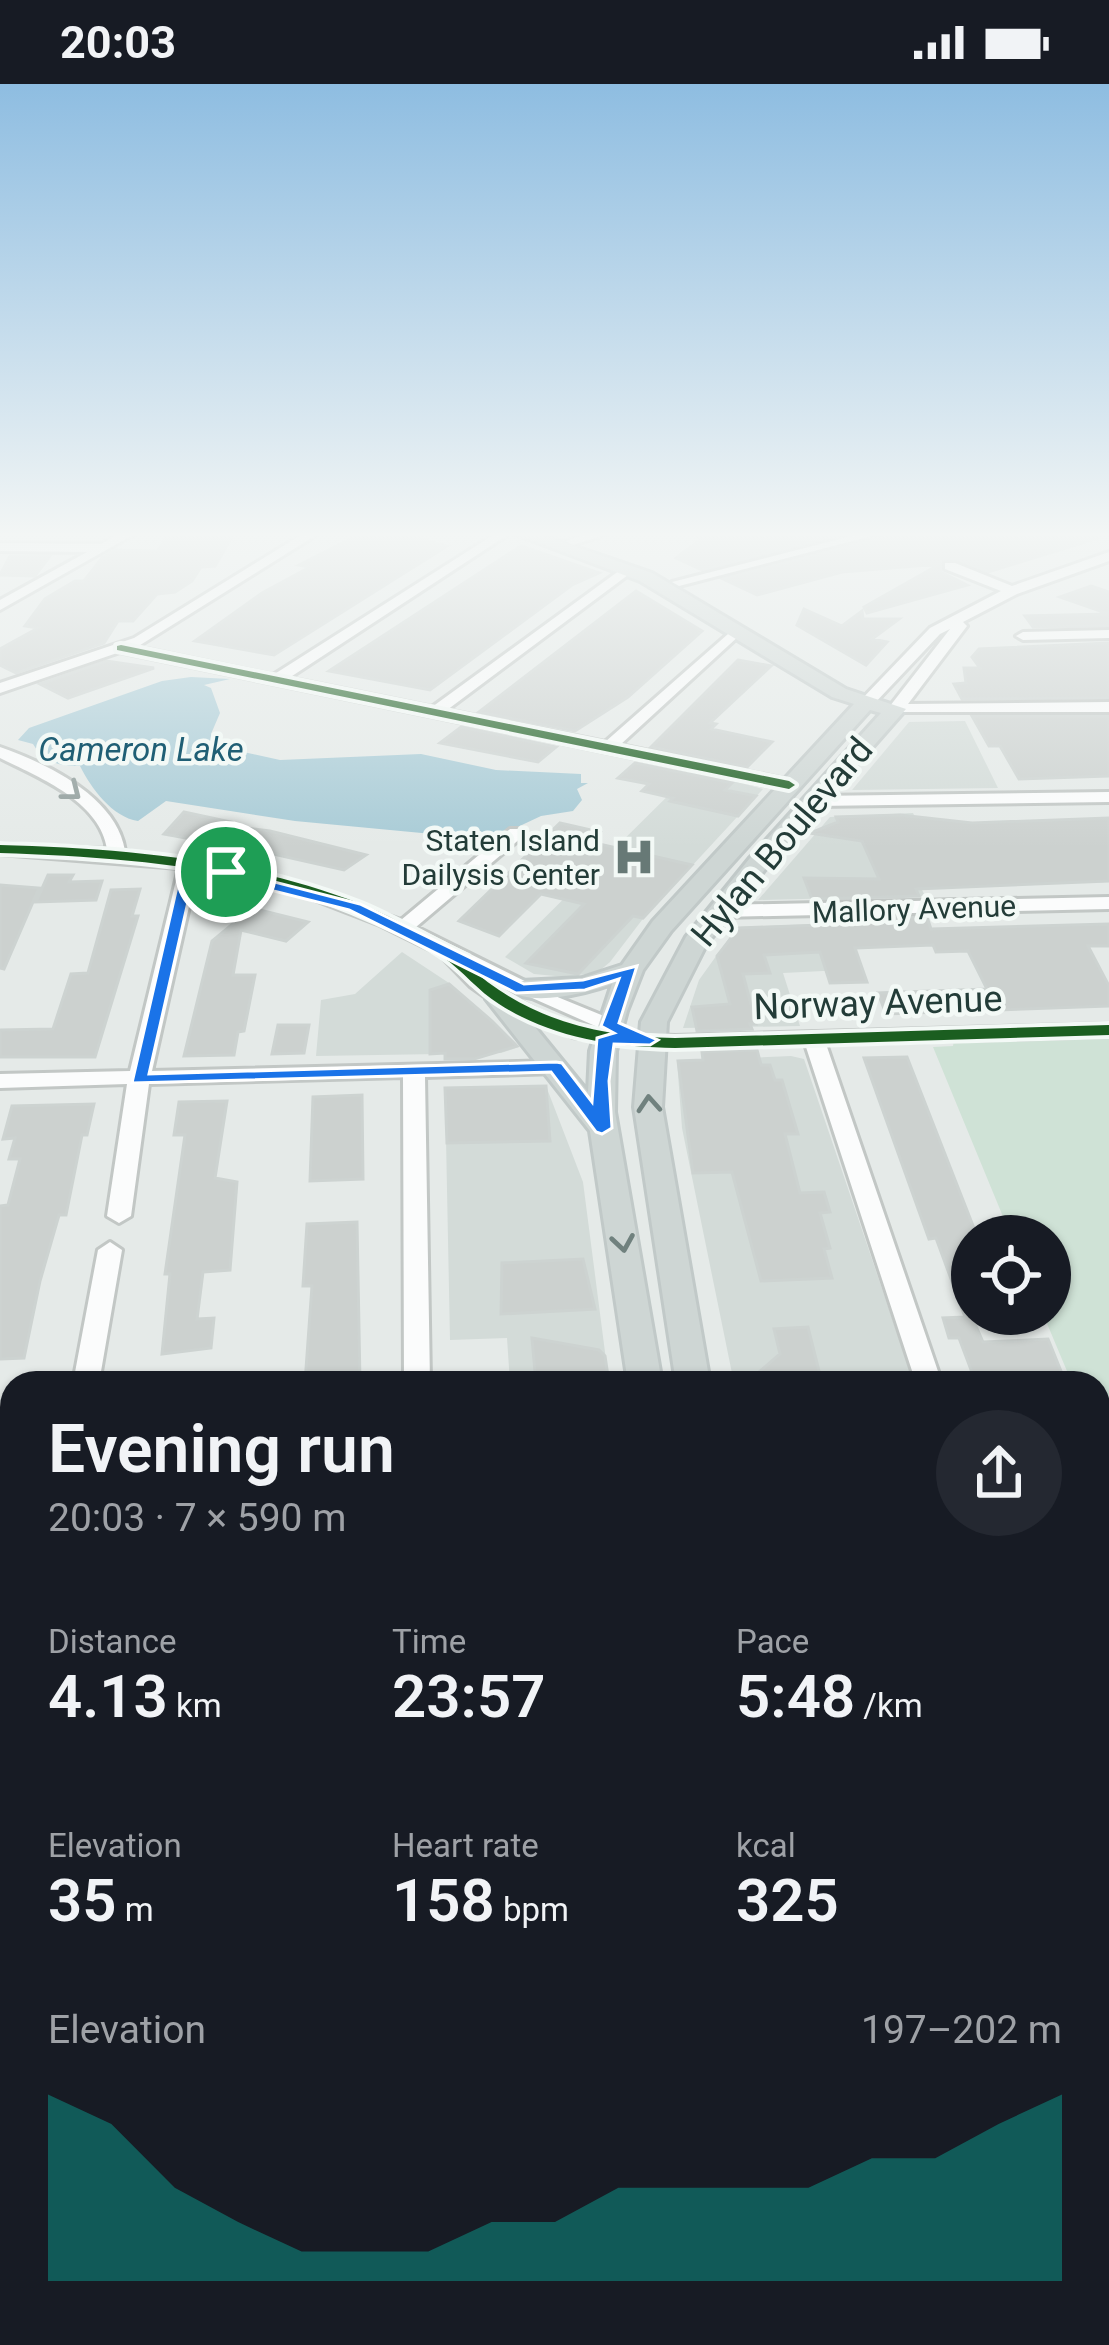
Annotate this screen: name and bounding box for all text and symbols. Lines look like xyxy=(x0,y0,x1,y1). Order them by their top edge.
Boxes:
text: 20:03 xyxy=(60,16,176,69)
street label: Hylan Boulevard xyxy=(683,729,881,955)
water label: Cameron Lake xyxy=(38,730,244,769)
one-way arrow xyxy=(58,778,80,799)
pin xyxy=(175,821,277,923)
place label: Staten Island Dailysis Center xyxy=(402,823,600,892)
hospital icon: Staten Island Dailysis Center xyxy=(611,834,657,880)
icon: arrive xyxy=(193,839,259,905)
street label: Mallory Avenue xyxy=(811,888,1017,930)
street label: Norway Avenue xyxy=(753,978,1003,1028)
one-way arrow xyxy=(636,1094,662,1113)
map controls xyxy=(951,1215,1071,1335)
button: locate xyxy=(951,1215,1071,1335)
one-way arrow xyxy=(610,1233,635,1253)
button: share xyxy=(936,1410,1062,1536)
text: Evening run xyxy=(48,1411,395,1488)
text: 20:03 · 7 × 590 m xyxy=(48,1495,346,1541)
text: Distance xyxy=(48,1622,176,1661)
text: Time xyxy=(392,1622,466,1661)
text: Pace xyxy=(736,1622,809,1661)
text: 4.13 xyxy=(48,1661,168,1732)
text: 23:57 xyxy=(392,1661,545,1732)
text: 5:48 xyxy=(736,1661,855,1732)
text: km xyxy=(168,1686,222,1725)
text: /km xyxy=(855,1686,923,1725)
text: Elevation xyxy=(48,1826,182,1865)
text: Heart rate xyxy=(392,1826,539,1865)
text: kcal xyxy=(736,1826,796,1865)
text: 35 xyxy=(48,1865,117,1936)
text: 158 xyxy=(392,1865,495,1936)
text: 325 xyxy=(736,1865,839,1936)
text: m xyxy=(117,1890,154,1929)
text: bpm xyxy=(495,1890,569,1929)
text: Elevation xyxy=(48,2007,206,2053)
text: 197–202 m xyxy=(861,2007,1062,2053)

